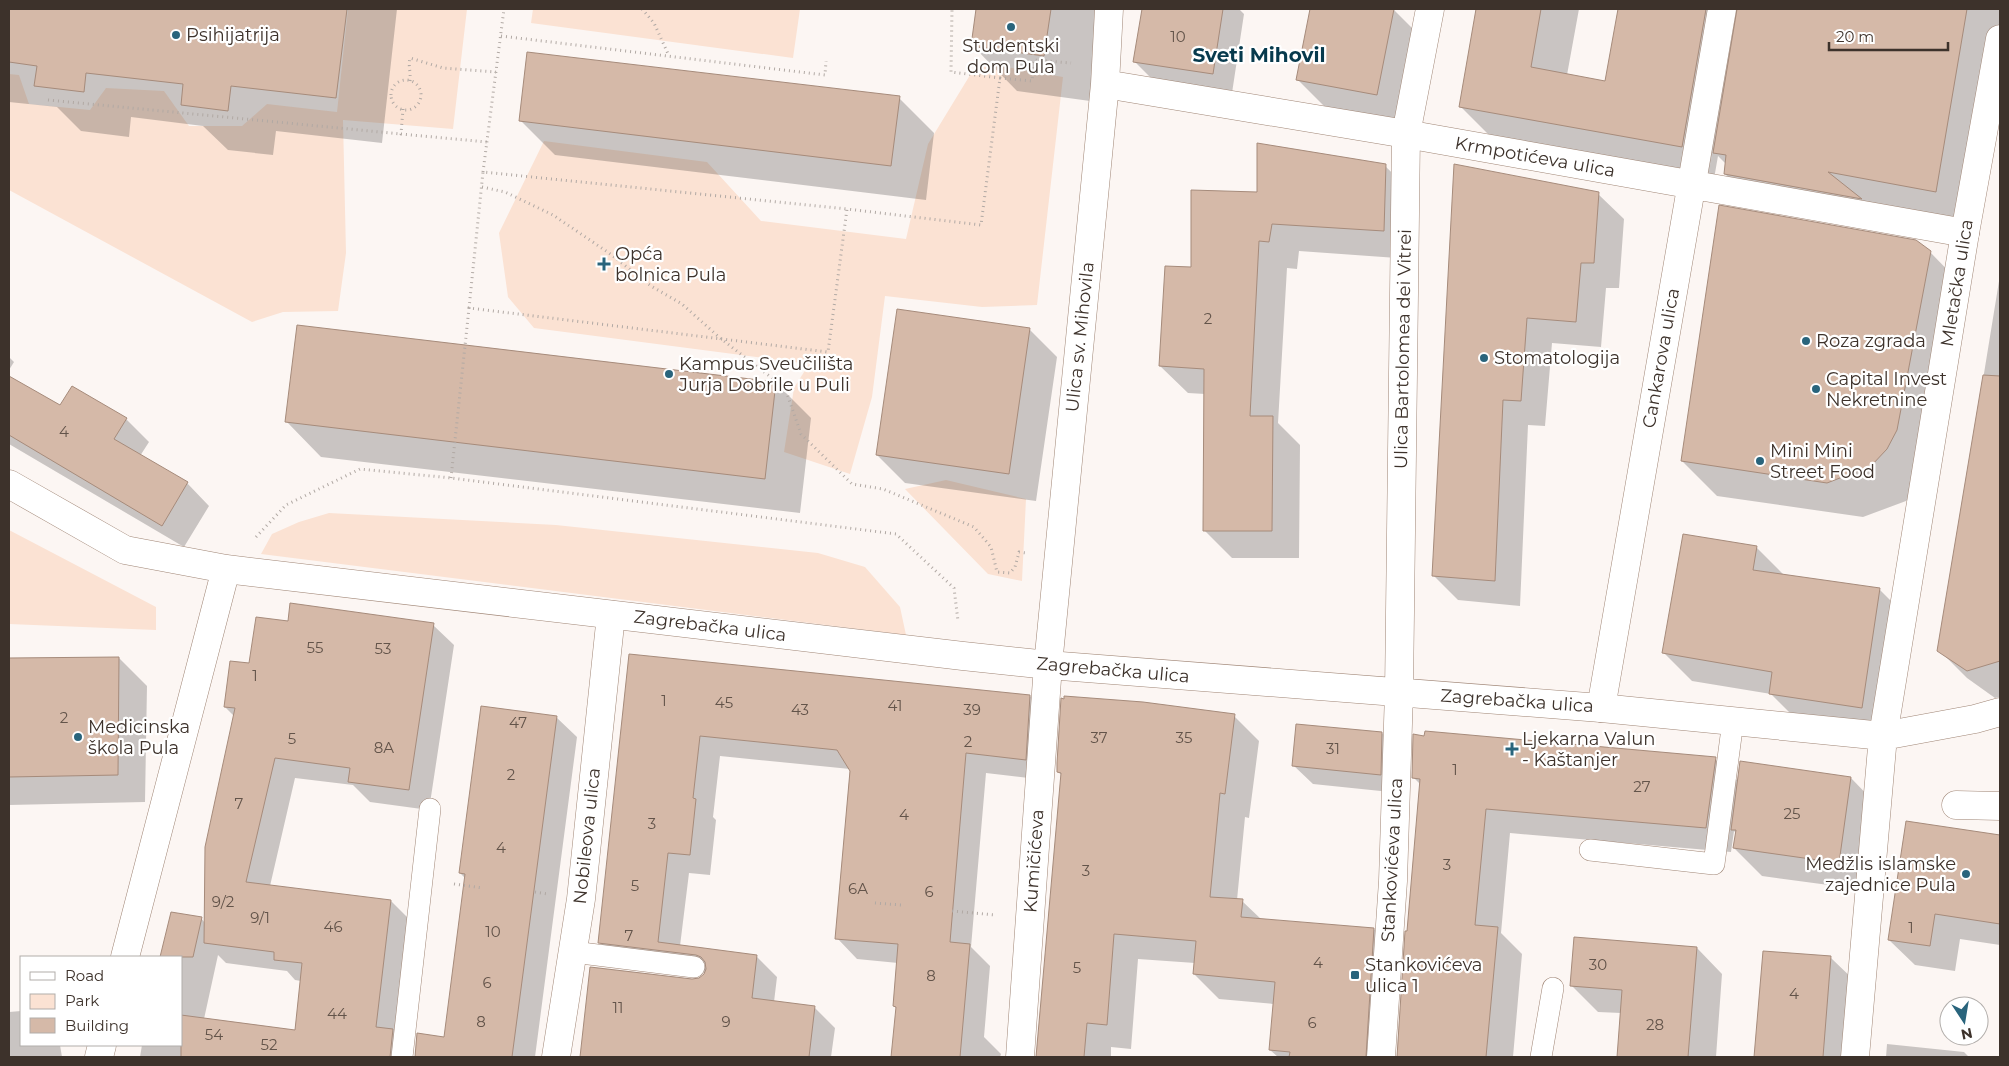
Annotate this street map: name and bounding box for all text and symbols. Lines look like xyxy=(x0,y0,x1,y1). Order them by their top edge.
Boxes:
scale bar xyxy=(1829,20,1948,52)
marker: Studentski dom Pula xyxy=(1005,21,1017,33)
place label: Psihijatrija xyxy=(186,24,280,46)
house number: 10 xyxy=(1170,27,1186,46)
text: 20 m xyxy=(1836,27,1874,46)
marker: Psihijatrija xyxy=(170,29,182,41)
place label: Studentski dom Pula xyxy=(962,35,1060,78)
district label: Sveti Mihovil xyxy=(1192,43,1326,67)
street label: Krmpotićeva ulica xyxy=(1453,132,1617,182)
street label: Mletačka ulica xyxy=(1936,218,1978,348)
street label: Ulica Bartolomea dei Vitrei xyxy=(1390,229,1416,469)
place label: Opća bolnica Pula xyxy=(615,243,726,286)
marker: Opća bolnica Pula xyxy=(597,257,611,271)
street label: Ulica sv. Mihovila xyxy=(1061,261,1099,413)
street label: Cankarova ulica xyxy=(1638,286,1684,430)
house number: 2 xyxy=(1204,309,1212,328)
place label: Roza zgrada xyxy=(1816,330,1926,352)
marker: Roza zgrada xyxy=(1800,335,1812,347)
place label: Stomatologija xyxy=(1494,347,1620,369)
marker: Stomatologija xyxy=(1478,352,1490,364)
place label: Kampus Sveučilišta Jurja Dobrile u Puli xyxy=(678,353,853,396)
marker: Kampus Sveučilišta Jurja Dobrile u Puli xyxy=(663,368,675,380)
place label: Capital Invest Nekretnine xyxy=(1826,368,1947,411)
marker: Capital Invest Nekretnine xyxy=(1810,383,1822,395)
house number: 4 xyxy=(59,422,69,441)
place label: Mini Mini Street Food xyxy=(1770,440,1875,483)
marker: Mini Mini Street Food xyxy=(1754,455,1766,467)
street label: Zagrebačka ulica xyxy=(632,606,788,646)
house number: 55 xyxy=(307,638,323,657)
house number: 53 xyxy=(375,639,391,658)
street label: Zagrebačka ulica xyxy=(1035,652,1191,688)
house number: 1 xyxy=(252,666,258,685)
street label: Zagrebačka ulica xyxy=(1440,685,1594,717)
house number: 1 xyxy=(661,691,667,710)
house number: 45 xyxy=(715,693,733,712)
house number: 41 xyxy=(888,696,902,715)
house number: 43 xyxy=(791,700,809,719)
house number: 39 xyxy=(963,700,981,719)
house number: 2 xyxy=(60,708,68,727)
house number: 47 xyxy=(509,713,527,732)
place label: Medicinska škola Pula xyxy=(88,716,190,759)
house number: 37 xyxy=(1090,728,1108,747)
house number: 35 xyxy=(1176,728,1192,747)
place label: Ljekarna Valun - Kaštanjer xyxy=(1522,728,1656,771)
house number: 5 xyxy=(288,729,296,748)
marker: Medicinska škola Pula xyxy=(72,731,84,743)
house number: 2 xyxy=(964,732,972,751)
house number: 8A xyxy=(374,738,394,757)
house number: 31 xyxy=(1326,739,1340,758)
marker: Ljekarna Valun - Kaštanjer xyxy=(1506,743,1518,755)
house number: 1 xyxy=(1452,760,1458,779)
house number: 2 xyxy=(507,765,515,784)
street label: Nobileova ulica xyxy=(569,767,605,905)
street label: Stankovićeva ulica xyxy=(1377,777,1407,943)
house number: 27 xyxy=(1633,777,1651,796)
house number: 7 xyxy=(235,794,244,813)
house number: 25 xyxy=(1783,804,1801,823)
house number: 4 xyxy=(899,805,909,824)
street label: Kumičićeva xyxy=(1019,808,1049,914)
house number: 3 xyxy=(648,814,656,833)
house number: 4 xyxy=(496,838,506,857)
place label: Medžlis islamske zajednice Pula xyxy=(1805,853,1956,896)
house number: 3 xyxy=(1443,855,1451,874)
house number: 3 xyxy=(1082,861,1090,880)
marker: Medžlis islamske zajednice Pula xyxy=(1960,868,1972,880)
house number: 5 xyxy=(631,876,639,895)
house number: 6A xyxy=(848,879,868,898)
house number: 6 xyxy=(924,882,934,901)
house number: 9/2 xyxy=(212,892,234,911)
house number: 9/1 xyxy=(250,908,270,927)
house number: 46 xyxy=(323,917,343,936)
house number: 1 xyxy=(1908,918,1914,937)
house number: 10 xyxy=(485,922,501,941)
house number: 7 xyxy=(625,926,634,945)
house number: 4 xyxy=(1313,953,1323,972)
place label: Stankovićeva ulica 1 xyxy=(1365,954,1483,997)
house number: 30 xyxy=(1589,955,1607,974)
legend xyxy=(20,956,182,1046)
house number: 5 xyxy=(1073,958,1081,977)
text: Road xyxy=(65,966,104,985)
house number: 8 xyxy=(926,966,936,985)
marker: Stankovićeva ulica 1 xyxy=(1349,969,1361,981)
house number: 6 xyxy=(482,973,492,992)
house number: 4 xyxy=(1789,984,1799,1003)
text: Park xyxy=(65,991,99,1010)
north arrow xyxy=(1939,996,1989,1046)
house number: 11 xyxy=(613,998,623,1017)
house number: 44 xyxy=(327,1004,347,1023)
house number: 8 xyxy=(476,1012,486,1031)
house number: 9 xyxy=(721,1012,731,1031)
house number: 6 xyxy=(1307,1013,1317,1032)
house number: 28 xyxy=(1646,1015,1664,1034)
text: Building xyxy=(65,1016,129,1035)
text: N xyxy=(1959,1024,1974,1044)
house number: 54 xyxy=(205,1025,223,1044)
house number: 52 xyxy=(261,1035,277,1054)

